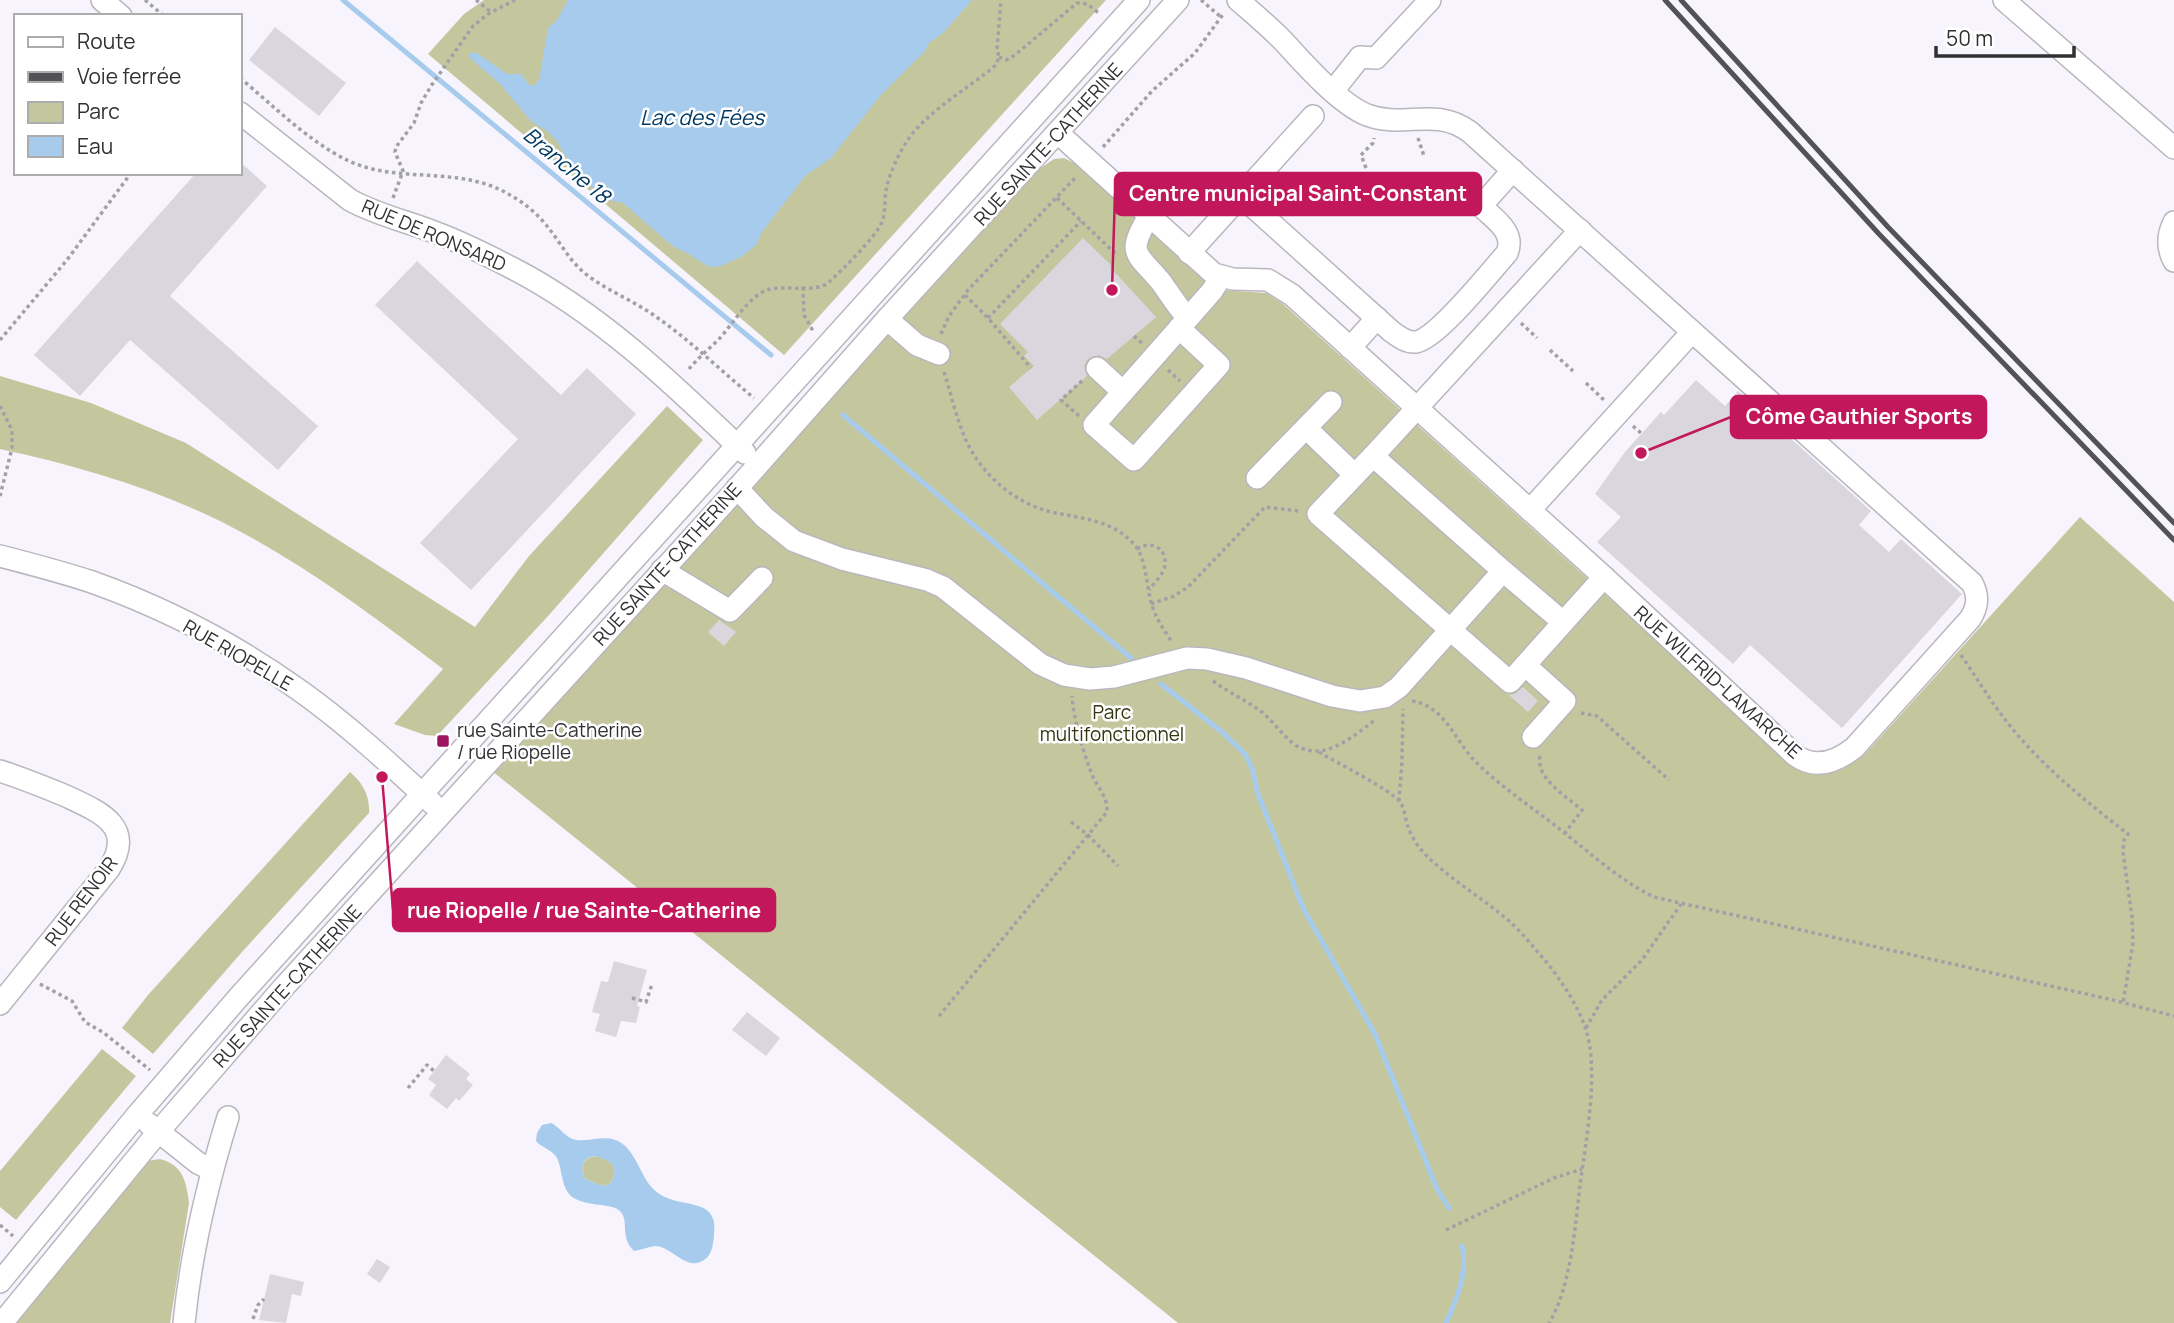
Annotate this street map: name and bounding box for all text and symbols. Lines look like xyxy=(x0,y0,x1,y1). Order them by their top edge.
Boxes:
legend xyxy=(14,14,242,175)
scale bar xyxy=(1936,14,2074,58)
text: 50 m xyxy=(1946,24,1993,52)
text: Route xyxy=(77,27,135,55)
street label: RUE SAINTE-CATHERINE xyxy=(968,57,1128,231)
text: Voie ferrée xyxy=(77,62,181,90)
text: Parc xyxy=(77,97,120,125)
water label: Lac des Fées xyxy=(640,103,766,131)
water label: Branche 18 xyxy=(518,121,618,211)
text: Eau xyxy=(77,132,113,160)
callout: Centre municipal Saint-Constant xyxy=(1115,173,1481,215)
text: Centre municipal Saint-Constant xyxy=(1129,179,1467,207)
street label: RUE DE RONSARD xyxy=(358,193,510,277)
callout: Côme Gauthier Sports xyxy=(1731,396,1986,438)
text: Côme Gauthier Sports xyxy=(1746,402,1972,430)
street label: RUE SAINTE-CATHERINE xyxy=(587,477,747,651)
street label: RUE WILFRID-LAMARCHE xyxy=(1628,600,1808,764)
street label: RUE RIOPELLE xyxy=(178,613,298,697)
park label: Parc multifonctionnel xyxy=(1040,699,1184,747)
place label: rue Sainte-Catherine / rue Riopelle xyxy=(457,717,642,765)
marker: rue Sainte-Catherine / rue Riopelle xyxy=(435,733,451,749)
street label: RUE RENOIR xyxy=(39,851,123,951)
callout: rue Riopelle / rue Sainte-Catherine xyxy=(393,889,775,931)
text: rue Riopelle / rue Sainte-Catherine xyxy=(407,896,761,924)
street label: RUE SAINTE-CATHERINE xyxy=(207,899,367,1073)

